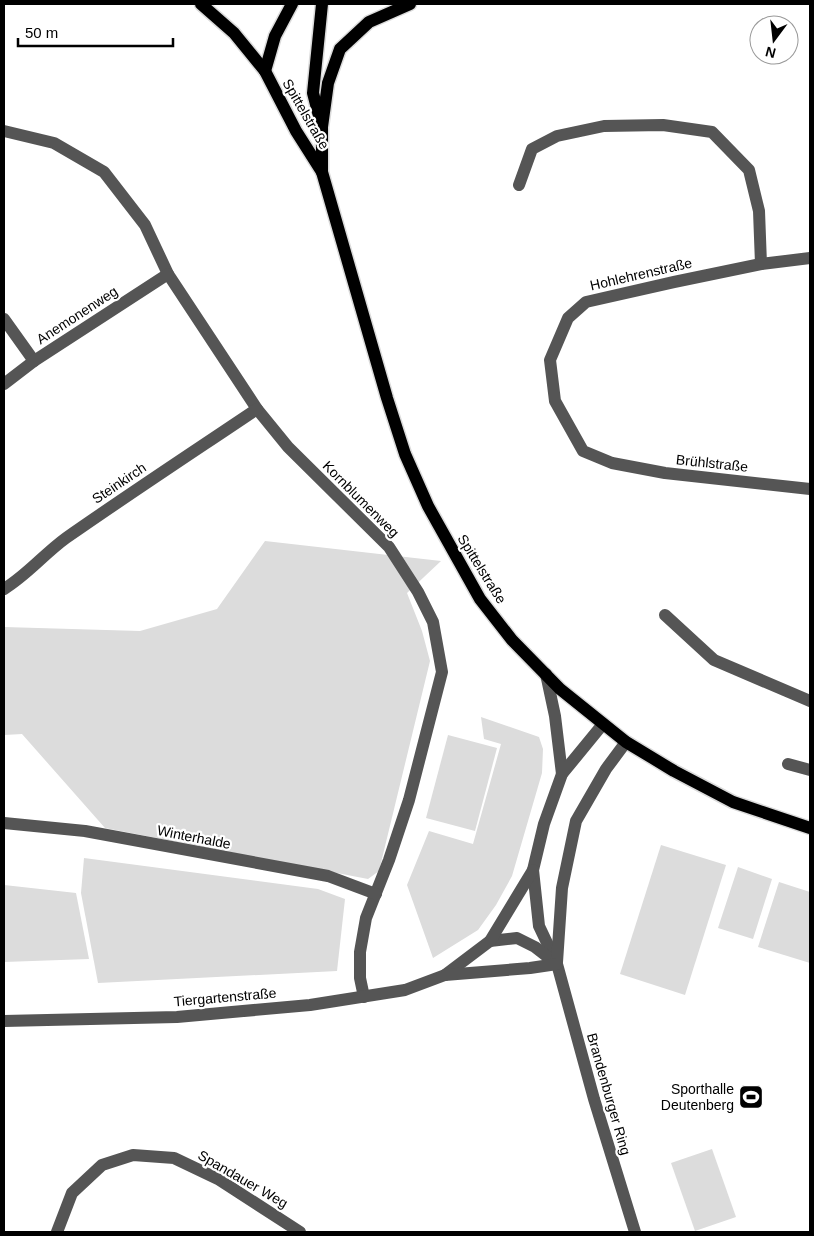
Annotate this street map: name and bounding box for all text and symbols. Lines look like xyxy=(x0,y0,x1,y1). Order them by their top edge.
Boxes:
scale bar xyxy=(18,15,172,47)
north arrow xyxy=(749,15,799,65)
text: 50 m xyxy=(25,24,58,41)
text: N xyxy=(764,44,778,62)
street label: Spittelstraße xyxy=(279,76,333,152)
street label: Hohlehrenstraße xyxy=(588,254,694,294)
street label: Anemonenweg xyxy=(33,283,121,347)
street label: Brühlstraße xyxy=(675,451,749,475)
street label: Kornblumenweg xyxy=(320,458,402,540)
street label: Steinkirch xyxy=(89,459,149,507)
street label: Spittelstraße xyxy=(454,531,510,607)
street label: Winterhalde xyxy=(156,822,232,852)
street label: Tiergartenstraße xyxy=(173,985,277,1009)
street label: Brandenburger Ring xyxy=(584,1031,634,1157)
place label: Sporthalle Deutenberg xyxy=(661,1081,734,1113)
sports icon: Sporthalle Deutenberg xyxy=(738,1084,764,1110)
street label: Spandauer Weg xyxy=(195,1147,291,1211)

